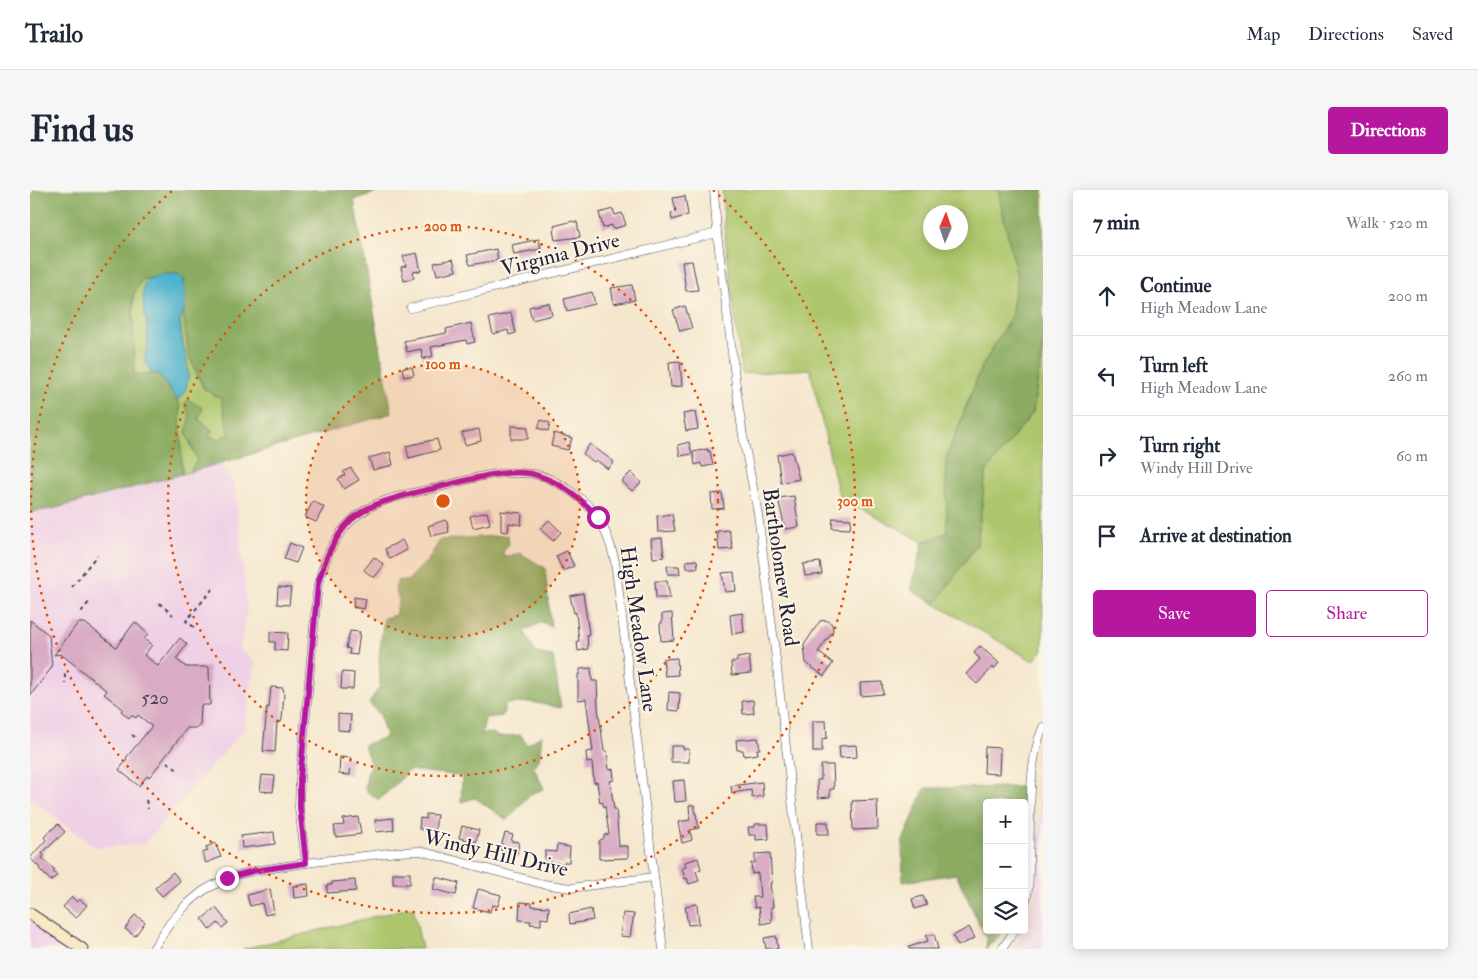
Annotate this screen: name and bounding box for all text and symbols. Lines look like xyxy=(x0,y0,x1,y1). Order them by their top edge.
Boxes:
text: Trailo xyxy=(25,19,83,50)
text: Map xyxy=(1247,23,1280,46)
text: Directions xyxy=(1308,23,1384,46)
text: Saved xyxy=(1412,23,1453,46)
button: Directions xyxy=(1328,107,1448,154)
text: Find us xyxy=(30,108,134,152)
north arrow xyxy=(923,205,968,250)
text: 7 min xyxy=(1093,209,1140,236)
text: Walk · 520 m xyxy=(1346,213,1428,233)
text: 200 m xyxy=(424,217,462,236)
street label: Virginia Drive xyxy=(498,227,623,282)
text: Continue xyxy=(1140,274,1211,298)
icon: ahead xyxy=(1093,282,1121,310)
text: 200 m xyxy=(1388,286,1428,306)
text: High Meadow Lane xyxy=(1140,298,1267,318)
text: Turn left xyxy=(1140,354,1208,378)
text: 100 m xyxy=(425,355,461,374)
icon: left xyxy=(1093,362,1121,390)
text: 260 m xyxy=(1388,366,1428,386)
text: High Meadow Lane xyxy=(1140,378,1267,398)
text: Turn right xyxy=(1140,434,1220,458)
icon: right xyxy=(1093,442,1121,470)
text: 60 m xyxy=(1396,446,1428,466)
text: Windy Hill Drive xyxy=(1140,458,1253,478)
street label: Bartholomew Road xyxy=(756,486,805,649)
centre of rings xyxy=(434,492,452,510)
text: 300 m xyxy=(837,492,873,511)
route start xyxy=(587,506,610,529)
icon: arrive xyxy=(1093,522,1121,550)
text: Arrive at destination xyxy=(1140,524,1292,548)
street label: High Meadow Lane xyxy=(614,544,664,714)
button: Save xyxy=(1093,590,1256,637)
button: Share xyxy=(1266,590,1428,637)
house number: 520 xyxy=(141,686,169,710)
map controls xyxy=(983,799,1028,934)
button: + xyxy=(983,799,1028,844)
street label: Windy Hill Drive xyxy=(420,823,571,883)
button: − xyxy=(983,844,1028,889)
route end xyxy=(216,867,239,890)
button: layers xyxy=(983,889,1028,934)

